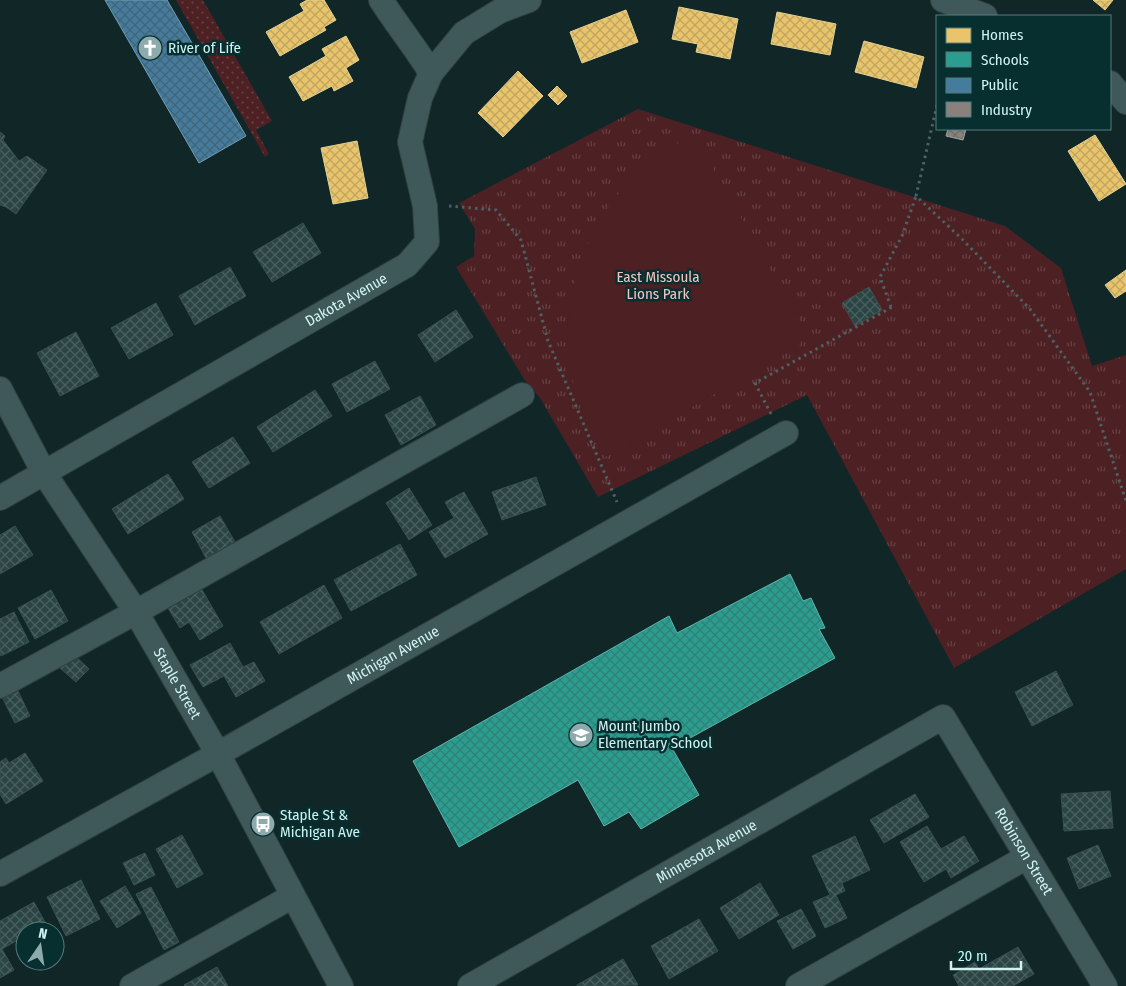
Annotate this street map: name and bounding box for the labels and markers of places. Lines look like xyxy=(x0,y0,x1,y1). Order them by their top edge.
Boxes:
church icon: River of Life xyxy=(137,35,163,61)
place label: River of Life xyxy=(168,39,241,57)
place label: Mount Jumbo Elementary School xyxy=(598,717,712,752)
school or university icon: Mount Jumbo Elementary School xyxy=(568,722,594,748)
place label: Staple St & Michigan Ave xyxy=(280,806,360,841)
bus stop icon: Staple St & Michigan Ave xyxy=(250,811,276,837)

